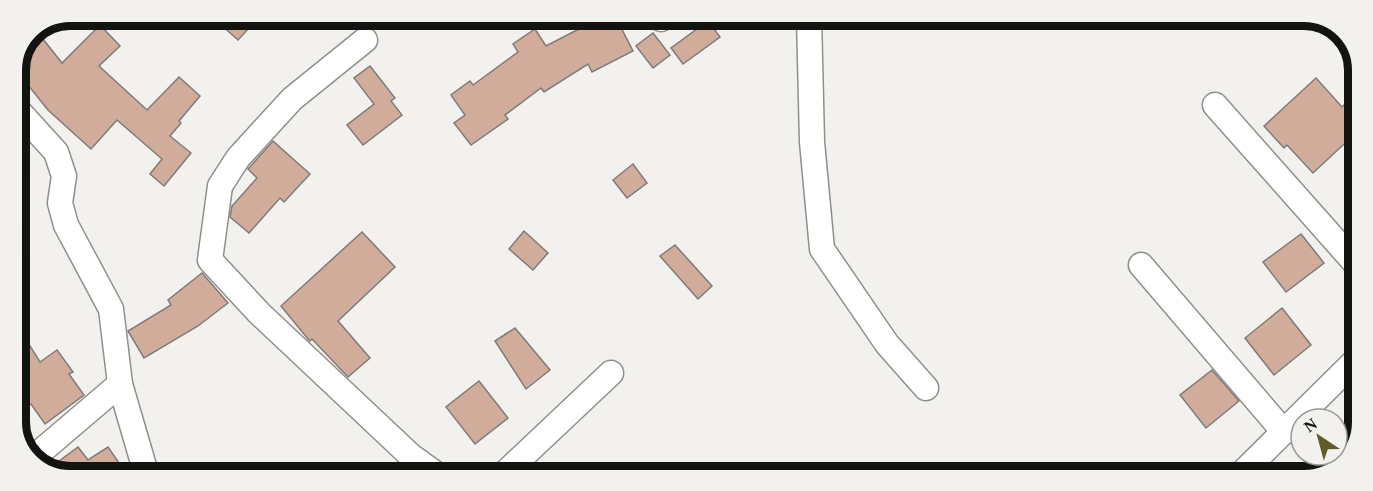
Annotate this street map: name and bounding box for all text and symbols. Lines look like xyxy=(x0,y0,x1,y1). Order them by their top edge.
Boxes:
north arrow xyxy=(1289,407,1349,467)
text: N xyxy=(1301,415,1321,436)

